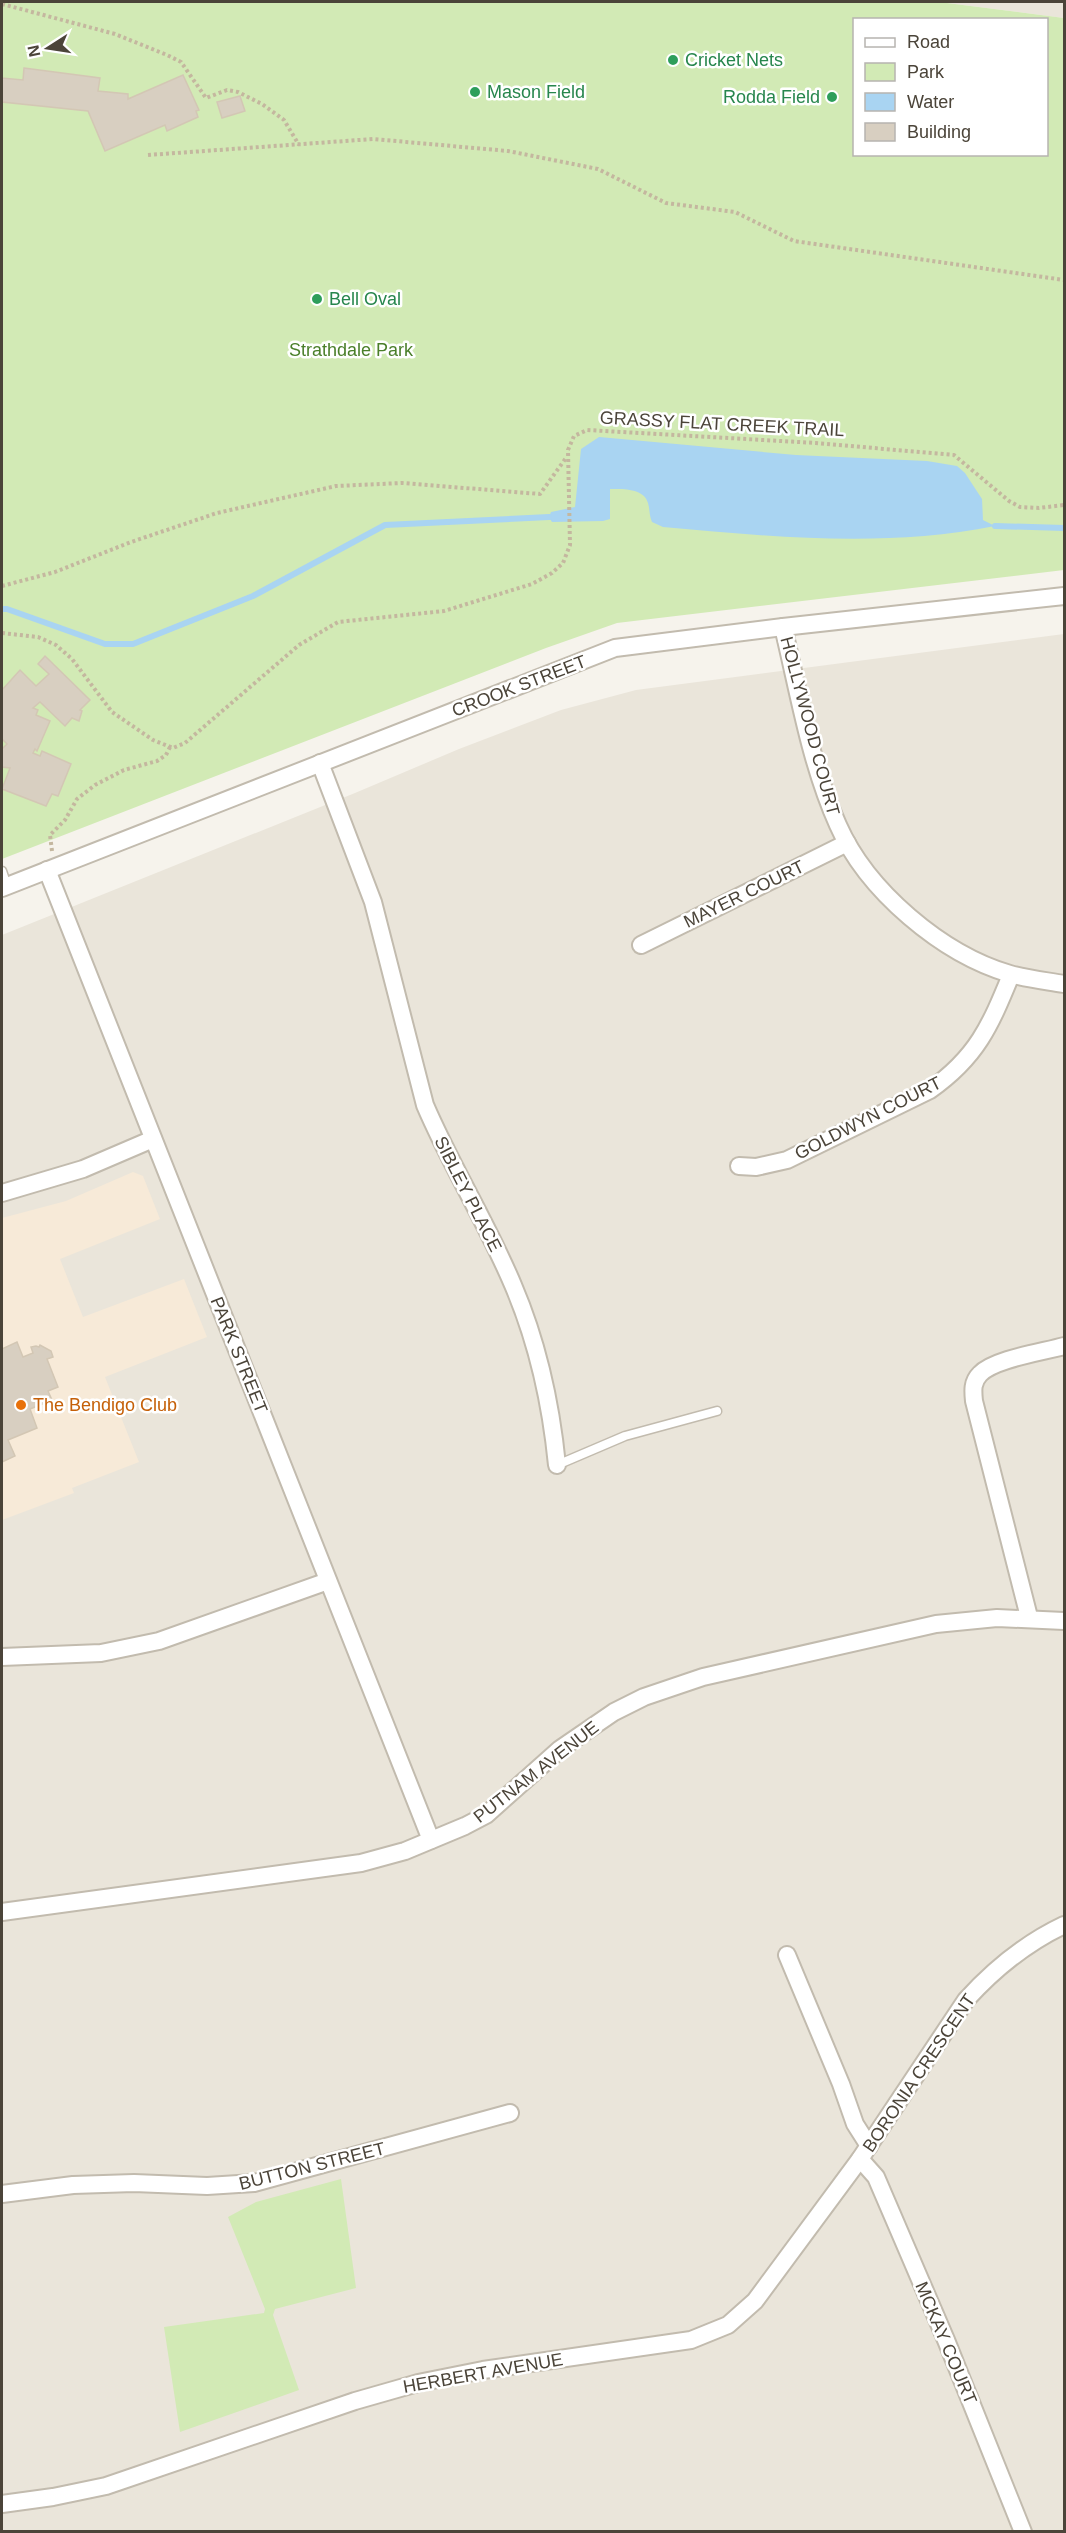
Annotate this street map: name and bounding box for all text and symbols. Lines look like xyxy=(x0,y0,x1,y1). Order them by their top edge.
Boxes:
north arrow xyxy=(18,18,78,78)
legend xyxy=(853,18,1048,156)
text: Road xyxy=(907,32,950,52)
text: N xyxy=(24,44,43,58)
place label: Cricket Nets xyxy=(685,50,783,70)
marker: Cricket Nets xyxy=(666,53,680,67)
text: Park xyxy=(907,62,945,82)
place label: Mason Field xyxy=(487,82,585,102)
marker: Mason Field xyxy=(468,85,482,99)
place label: Rodda Field xyxy=(723,87,820,107)
marker: Rodda Field xyxy=(825,90,839,104)
text: Water xyxy=(907,92,954,112)
text: Building xyxy=(907,122,971,142)
place label: Bell Oval xyxy=(329,289,401,309)
marker: Bell Oval xyxy=(310,292,324,306)
park label: Strathdale Park xyxy=(289,340,414,360)
street label: GRASSY FLAT CREEK TRAIL xyxy=(599,408,845,440)
street label: HOLLYWOOD COURT xyxy=(776,634,844,818)
street label: CROOK STREET xyxy=(449,651,589,721)
street label: MAYER COURT xyxy=(681,856,807,932)
street label: GOLDWYN COURT xyxy=(791,1072,945,1164)
street label: SIBLEY PLACE xyxy=(430,1133,506,1255)
street label: PARK STREET xyxy=(207,1294,271,1416)
place label: The Bendigo Club xyxy=(33,1395,177,1415)
marker: The Bendigo Club xyxy=(14,1398,28,1412)
street label: PUTNAM AVENUE xyxy=(470,1717,602,1827)
street label: BORONIA CRESCENT xyxy=(859,1990,979,2156)
street label: BUTTON STREET xyxy=(237,2138,387,2194)
street label: MCKAY COURT xyxy=(911,2279,981,2407)
street label: HERBERT AVENUE xyxy=(401,2349,565,2397)

